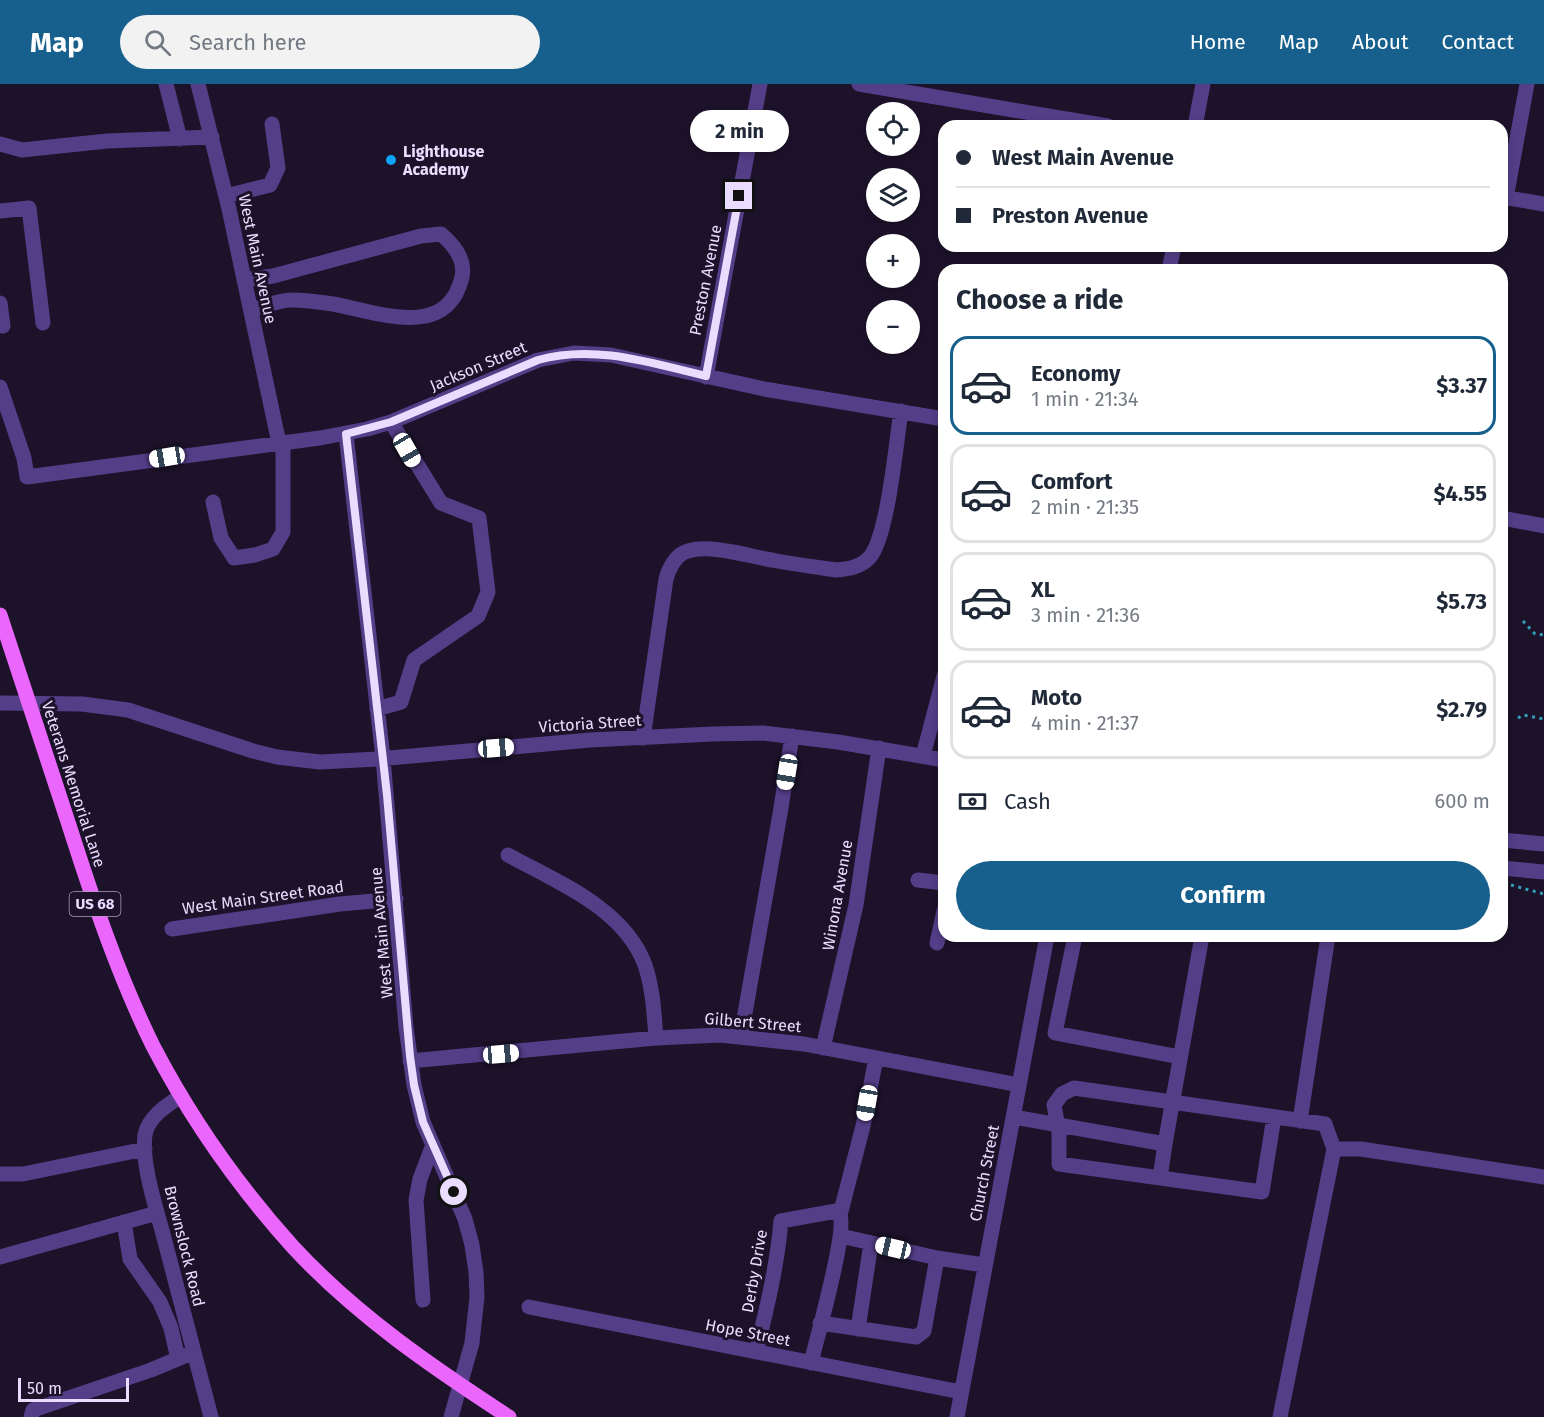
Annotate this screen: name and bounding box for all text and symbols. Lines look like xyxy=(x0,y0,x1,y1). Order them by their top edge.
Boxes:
search box xyxy=(120,15,540,69)
text: Map xyxy=(30,26,84,59)
icon: search xyxy=(141,26,174,59)
text: Search here xyxy=(189,29,307,56)
text: Home xyxy=(1190,29,1246,55)
text: Map xyxy=(1279,29,1319,55)
text: About xyxy=(1352,29,1409,55)
text: Contact xyxy=(1442,29,1514,55)
map controls xyxy=(866,102,920,354)
button: locate xyxy=(866,102,920,156)
callout: 2 min xyxy=(690,109,789,151)
text: 2 min xyxy=(715,119,764,143)
place label: Lighthouse Academy xyxy=(402,142,484,179)
text: West Main Avenue xyxy=(992,144,1174,171)
marker: Lighthouse Academy xyxy=(384,153,398,167)
button: layers xyxy=(866,168,920,222)
route end xyxy=(725,182,752,209)
street label: West Main Avenue xyxy=(235,193,280,325)
text: Preston Avenue xyxy=(992,202,1148,229)
street label: Preston Avenue xyxy=(685,223,726,337)
button: + xyxy=(866,234,920,288)
text: Choose a ride xyxy=(956,284,1123,316)
button: − xyxy=(866,300,920,354)
street label: Jackson Street xyxy=(427,337,530,395)
icon: car xyxy=(959,359,1013,413)
text: Economy xyxy=(1031,360,1120,387)
text: $3.37 xyxy=(1436,372,1487,399)
text: 1 min · 21:34 xyxy=(1031,387,1138,411)
car xyxy=(390,430,424,470)
car xyxy=(148,445,186,469)
icon: car xyxy=(959,467,1013,521)
text: Comfort xyxy=(1031,468,1112,495)
text: $4.55 xyxy=(1434,480,1487,507)
text: 2 min · 21:35 xyxy=(1031,495,1139,519)
icon: car xyxy=(959,575,1013,629)
text: XL xyxy=(1031,576,1055,603)
text: $5.73 xyxy=(1436,588,1487,615)
text: 3 min · 21:36 xyxy=(1031,603,1140,627)
icon: car xyxy=(959,683,1013,737)
text: Moto xyxy=(1031,684,1082,711)
text: $2.79 xyxy=(1436,696,1487,723)
street label: Veterans Memorial Lane xyxy=(38,699,109,870)
street label: Victoria Street xyxy=(538,710,642,737)
text: 4 min · 21:37 xyxy=(1031,711,1139,735)
car xyxy=(477,738,515,758)
car xyxy=(775,753,799,791)
icon: cash xyxy=(956,785,989,818)
text: Cash xyxy=(1004,788,1051,815)
text: 600 m xyxy=(1435,789,1490,813)
street label: Winona Avenue xyxy=(818,838,857,952)
button: Confirm xyxy=(956,861,1490,930)
street label: West Main Avenue xyxy=(366,867,397,999)
street label: West Main Street Road xyxy=(181,877,345,918)
road number: US 68 xyxy=(70,892,121,916)
street label: Gilbert Street xyxy=(704,1009,802,1036)
car xyxy=(482,1043,520,1065)
car xyxy=(855,1084,879,1122)
street label: Church Street xyxy=(966,1123,1003,1223)
route start xyxy=(440,1178,467,1205)
street label: Brownslock Road xyxy=(160,1184,209,1309)
street label: Derby Drive xyxy=(738,1228,771,1314)
car xyxy=(873,1235,913,1261)
street label: Hope Street xyxy=(704,1315,792,1350)
scale bar xyxy=(18,1375,129,1402)
text: 50 m xyxy=(27,1379,62,1398)

